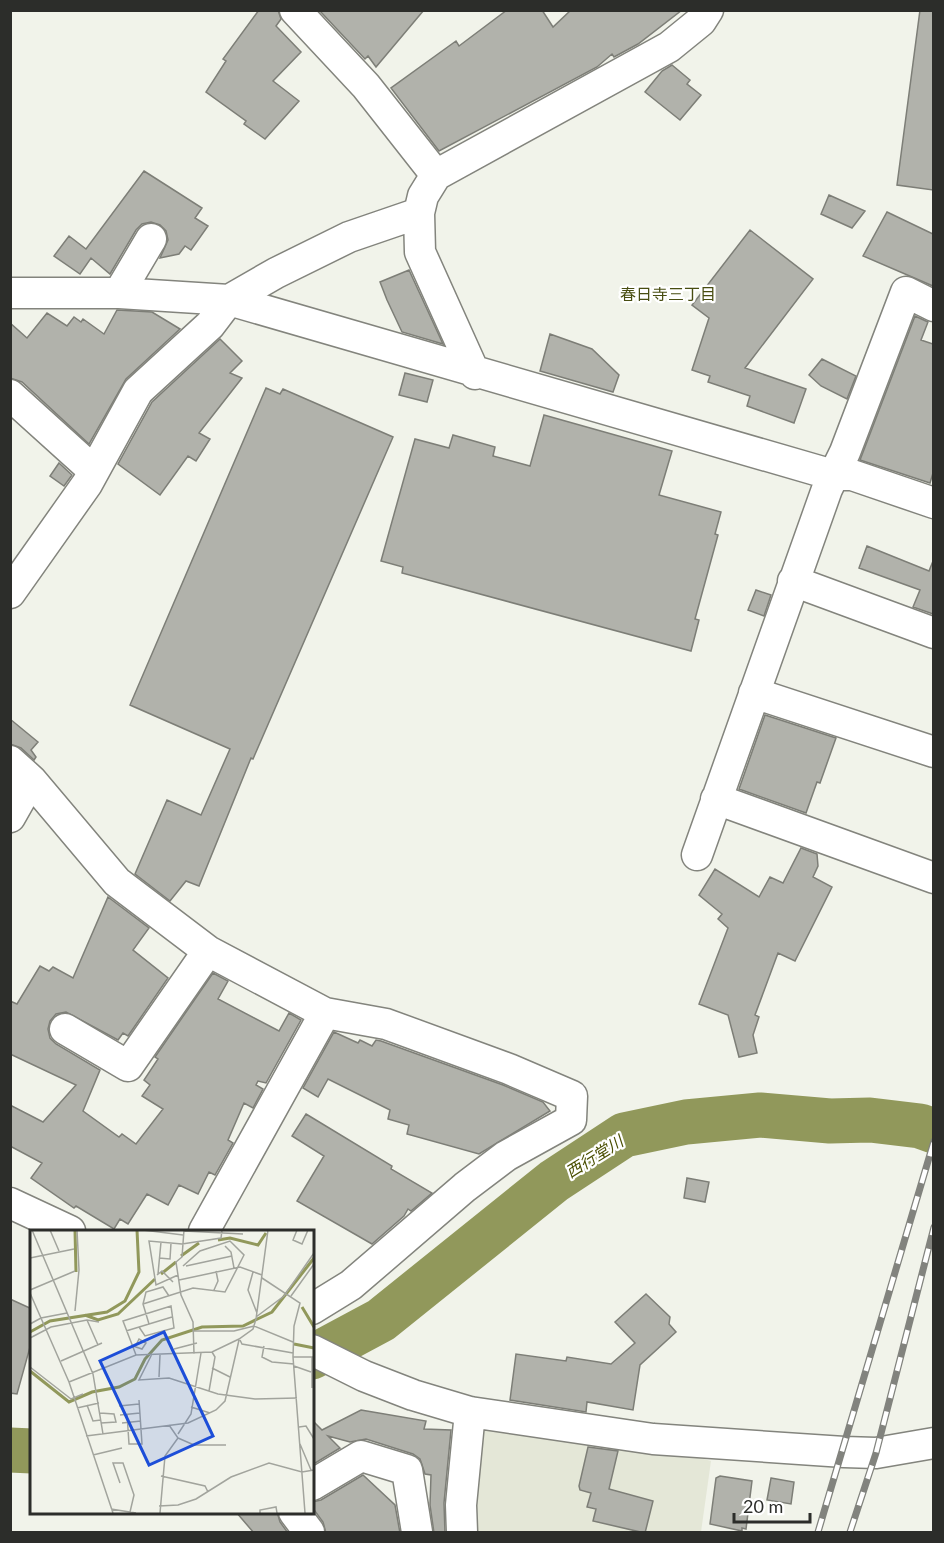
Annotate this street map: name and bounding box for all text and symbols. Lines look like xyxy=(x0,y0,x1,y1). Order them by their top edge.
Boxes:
district label: 春日寺三丁目 xyxy=(620,284,716,303)
water label: 西行堂川 xyxy=(562,1130,628,1181)
inset map xyxy=(30,1230,314,1513)
scale bar xyxy=(734,1486,810,1524)
text: 20 m xyxy=(743,1495,783,1517)

